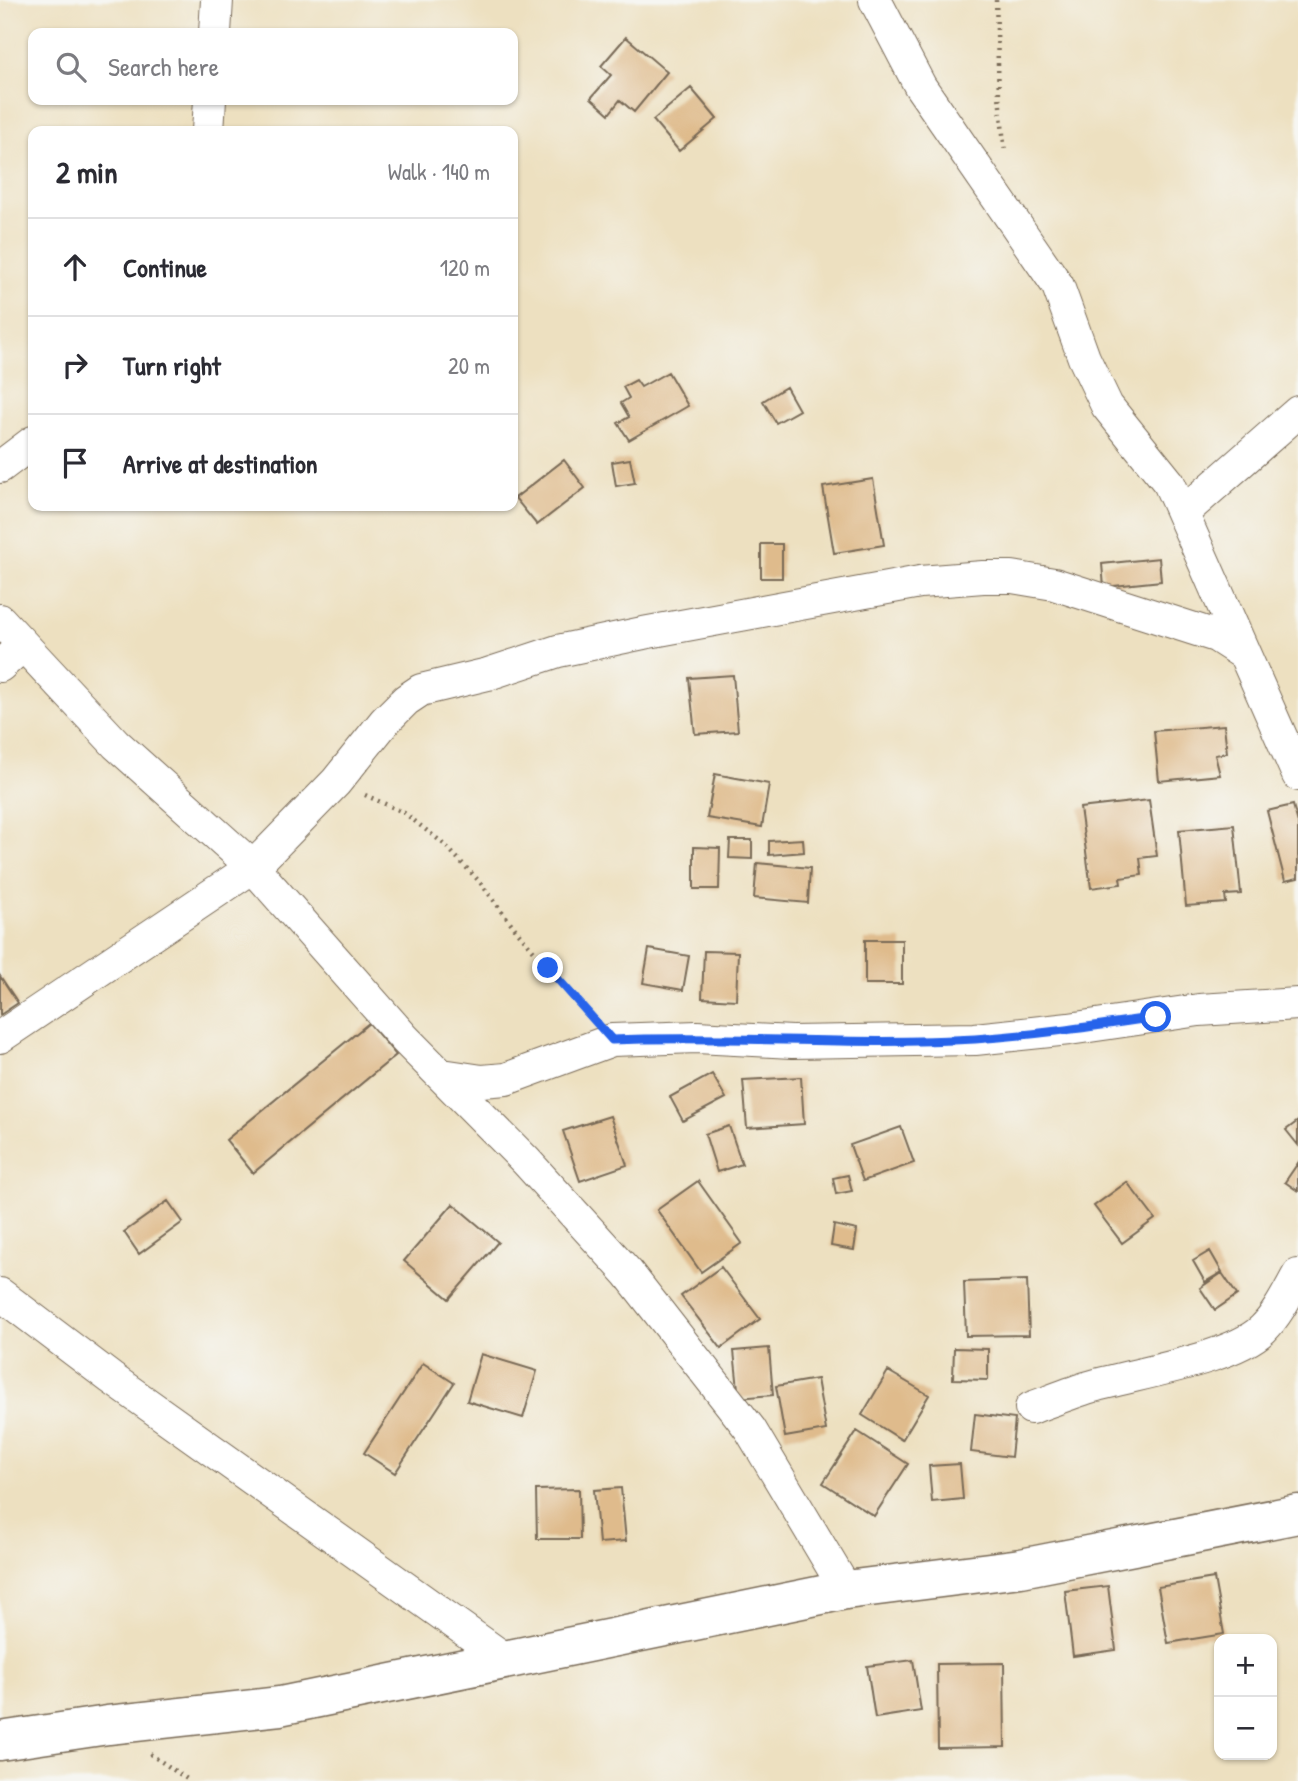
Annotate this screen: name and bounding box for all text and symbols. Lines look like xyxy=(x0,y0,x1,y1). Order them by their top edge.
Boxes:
search box xyxy=(28,28,518,105)
icon: search xyxy=(52,48,90,86)
text: Search here xyxy=(108,49,219,84)
text: 2 min xyxy=(56,152,118,192)
text: Walk · 140 m xyxy=(388,156,490,187)
icon: ahead xyxy=(56,248,94,286)
text: Continue xyxy=(123,250,207,285)
text: 120 m xyxy=(440,252,490,283)
icon: right xyxy=(56,346,94,384)
text: Turn right xyxy=(123,348,221,383)
text: 20 m xyxy=(448,350,490,381)
icon: arrive xyxy=(56,444,94,482)
text: Arrive at destination xyxy=(123,446,318,481)
route end xyxy=(532,952,563,983)
route start xyxy=(1140,1001,1171,1032)
map controls xyxy=(1214,1634,1277,1760)
button: + xyxy=(1214,1634,1277,1697)
button: − xyxy=(1214,1697,1277,1760)

